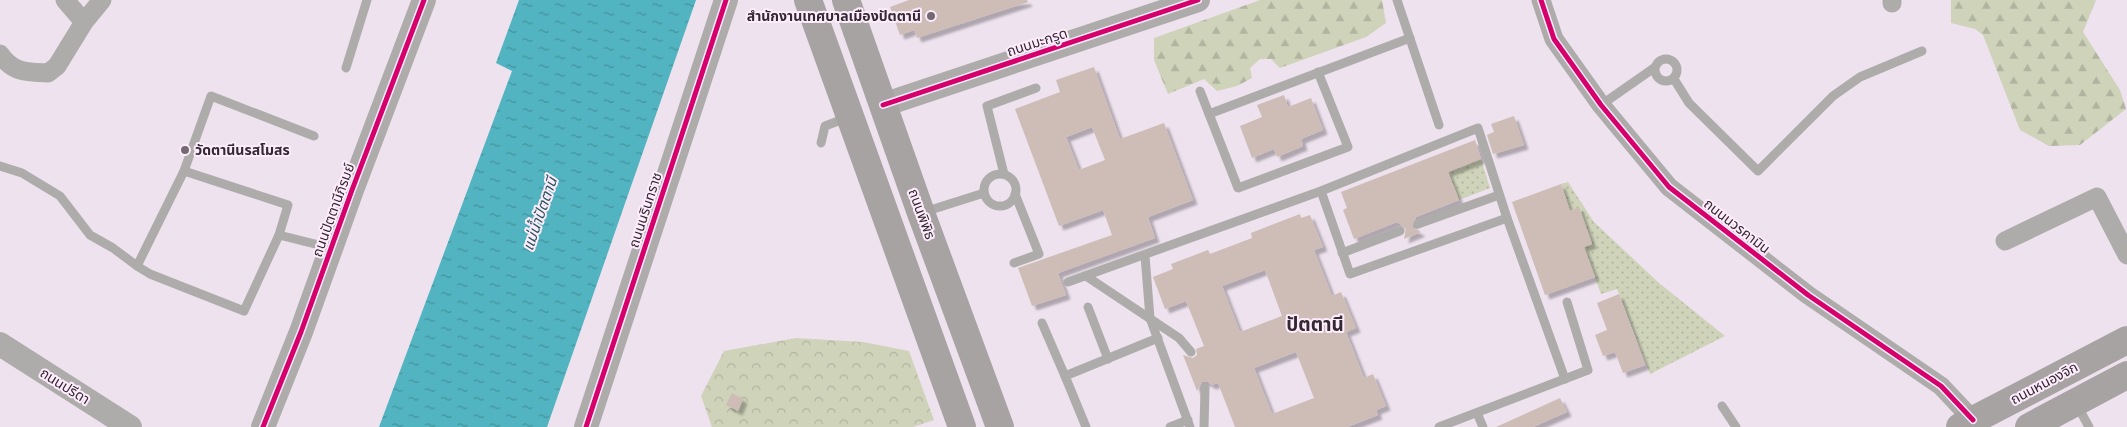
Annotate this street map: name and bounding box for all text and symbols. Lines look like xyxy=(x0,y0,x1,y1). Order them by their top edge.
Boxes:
place label: สำนักงานเทศบาลเมืองปัตตานี xyxy=(747,8,921,25)
marker: สำนักงานเทศบาลเมืองปัตตานี xyxy=(925,10,937,22)
street label: ถนนมะกรูด xyxy=(1005,25,1070,60)
place label: วัดตานีนรสโมสร xyxy=(195,142,290,159)
marker: วัดตานีนรสโมสร xyxy=(179,144,191,156)
street label: ถนนปัตตานีภิรมย์ xyxy=(309,161,358,259)
street label: ถนนนรินทราช xyxy=(625,170,666,250)
water label: แม่น้ำปัตตานี xyxy=(517,172,562,253)
street label: ถนนพิพิธ xyxy=(905,187,939,242)
street label: ถนนนวรคามิน xyxy=(1700,195,1773,258)
district label: ปัตตานี xyxy=(1286,314,1344,336)
street label: ถนนหนองจิก xyxy=(2008,359,2081,408)
street label: ถนนปรีดา xyxy=(37,365,93,408)

